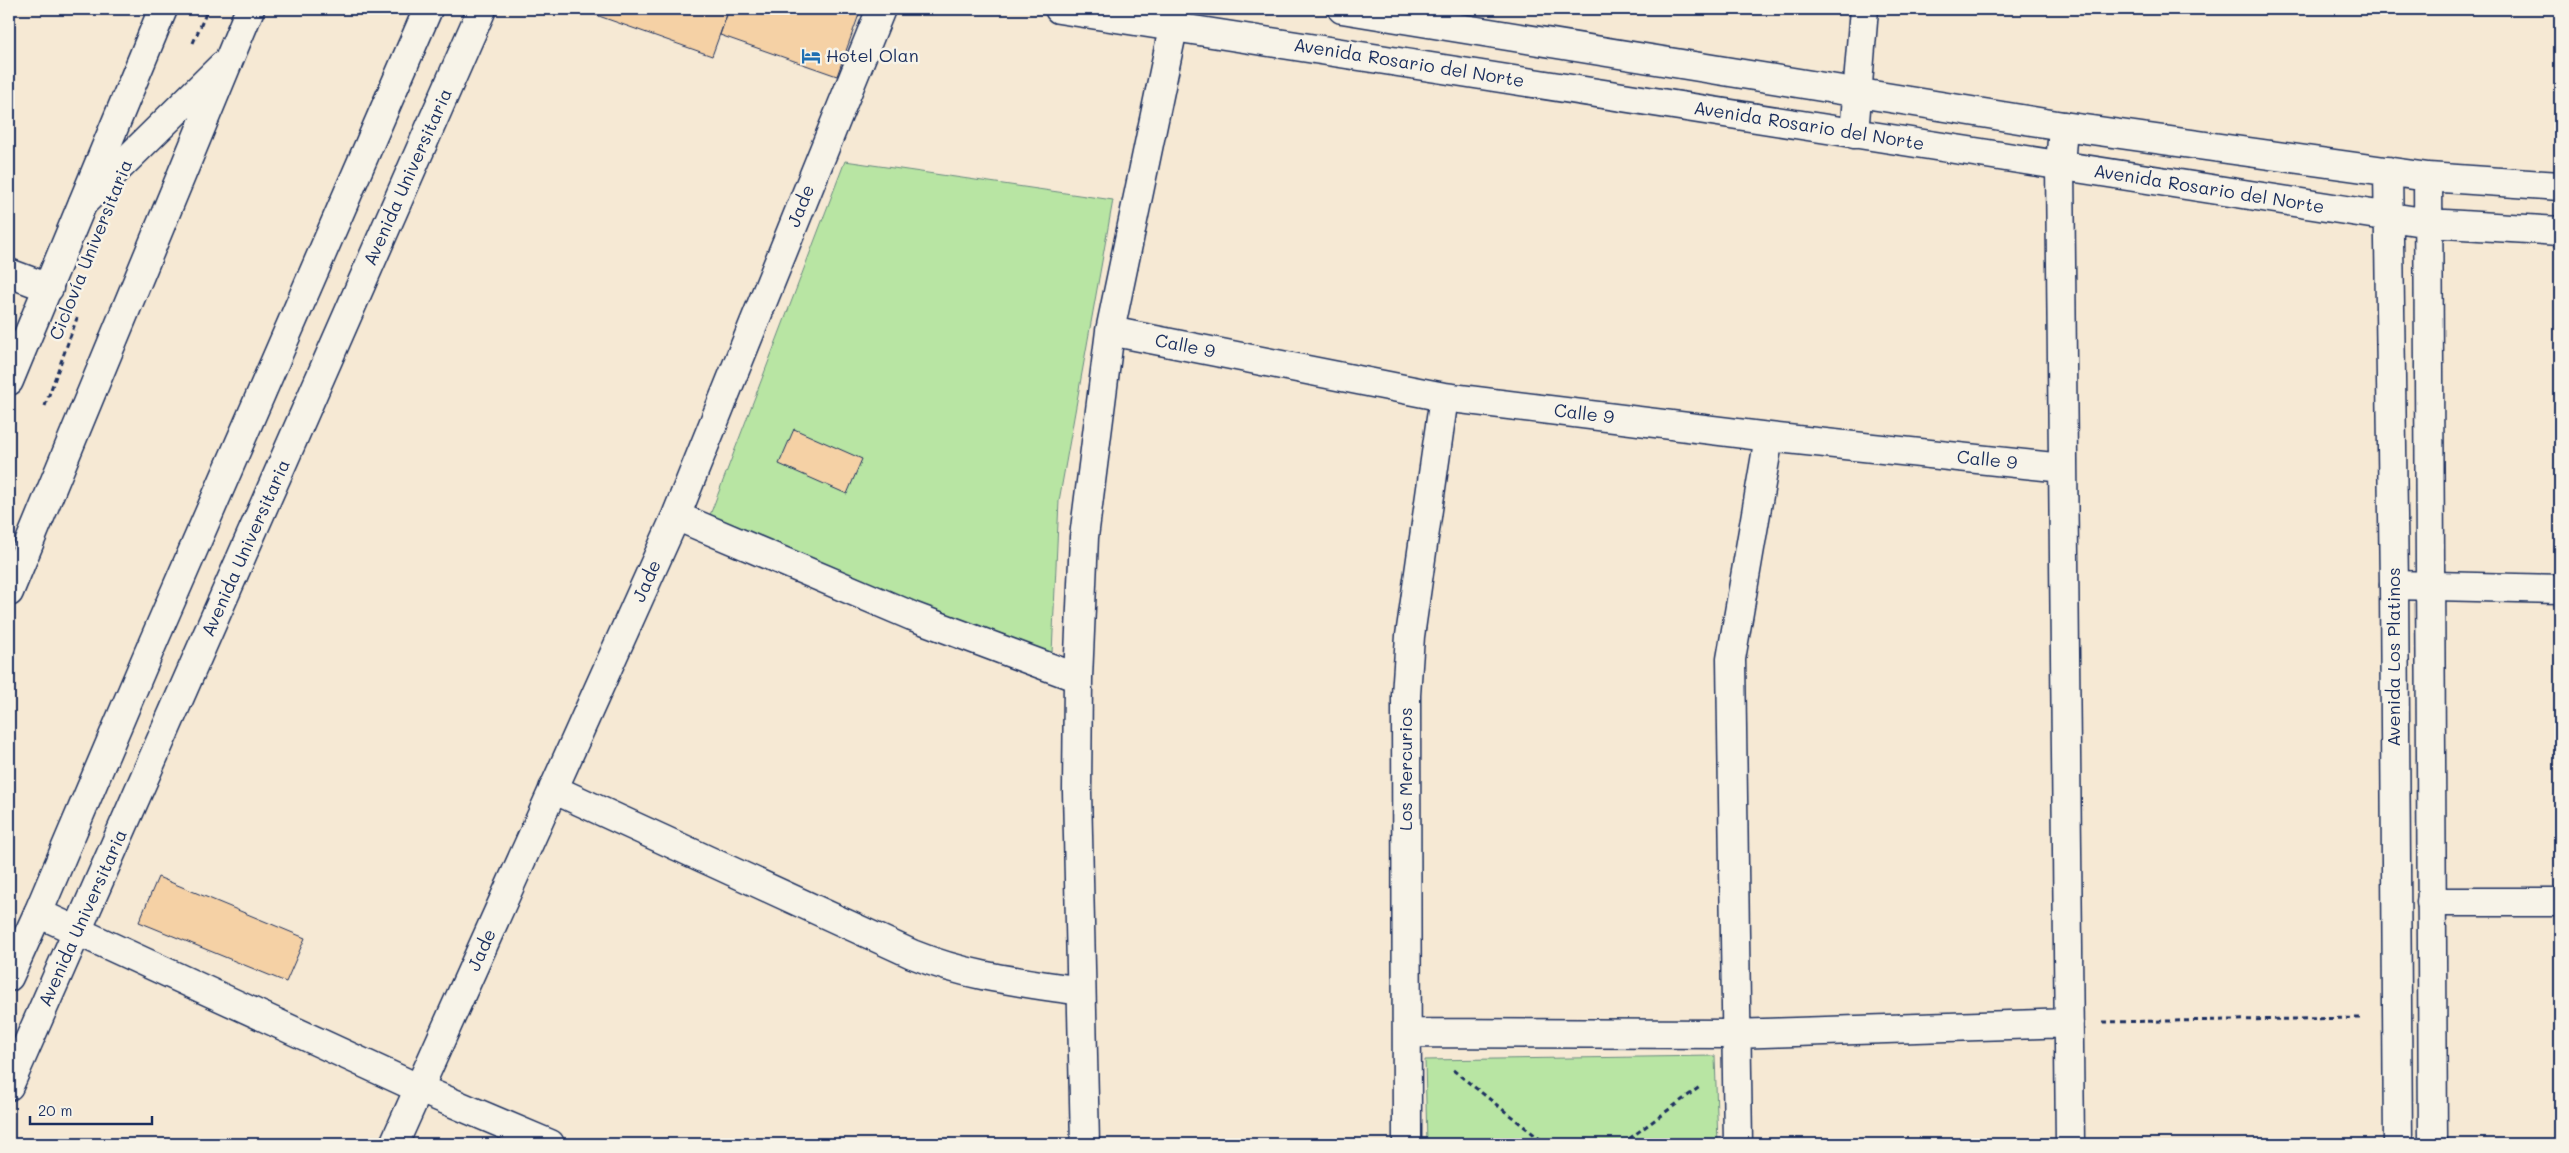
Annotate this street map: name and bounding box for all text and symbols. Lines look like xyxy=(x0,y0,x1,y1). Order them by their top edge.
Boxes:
street label: Avenida Rosario del Norte xyxy=(1292,32,1526,92)
place label: Hotel Olan xyxy=(826,43,919,67)
hotel icon: Hotel Olan xyxy=(800,45,822,67)
street label: Avenida Universitaria xyxy=(357,84,457,269)
street label: Avenida Rosario del Norte xyxy=(1692,95,1926,155)
street label: Ciclovía Universitaria xyxy=(43,156,137,343)
street label: Avenida Rosario del Norte xyxy=(2092,158,2326,218)
street label: Jade xyxy=(781,181,819,230)
street label: Calle 9 xyxy=(1153,327,1218,363)
street label: Calle 9 xyxy=(1553,397,1616,429)
street label: Calle 9 xyxy=(1956,444,2019,474)
street label: Avenida Universitaria xyxy=(195,455,295,640)
street label: Jade xyxy=(626,556,666,605)
street label: Avenida Los Platinos xyxy=(2381,567,2405,747)
street label: Los Mercurios xyxy=(1393,707,1417,831)
street label: Avenida Universitaria xyxy=(32,825,132,1010)
street label: Jade xyxy=(461,925,501,974)
scale bar xyxy=(30,1093,152,1125)
text: 20 m xyxy=(38,1100,72,1120)

